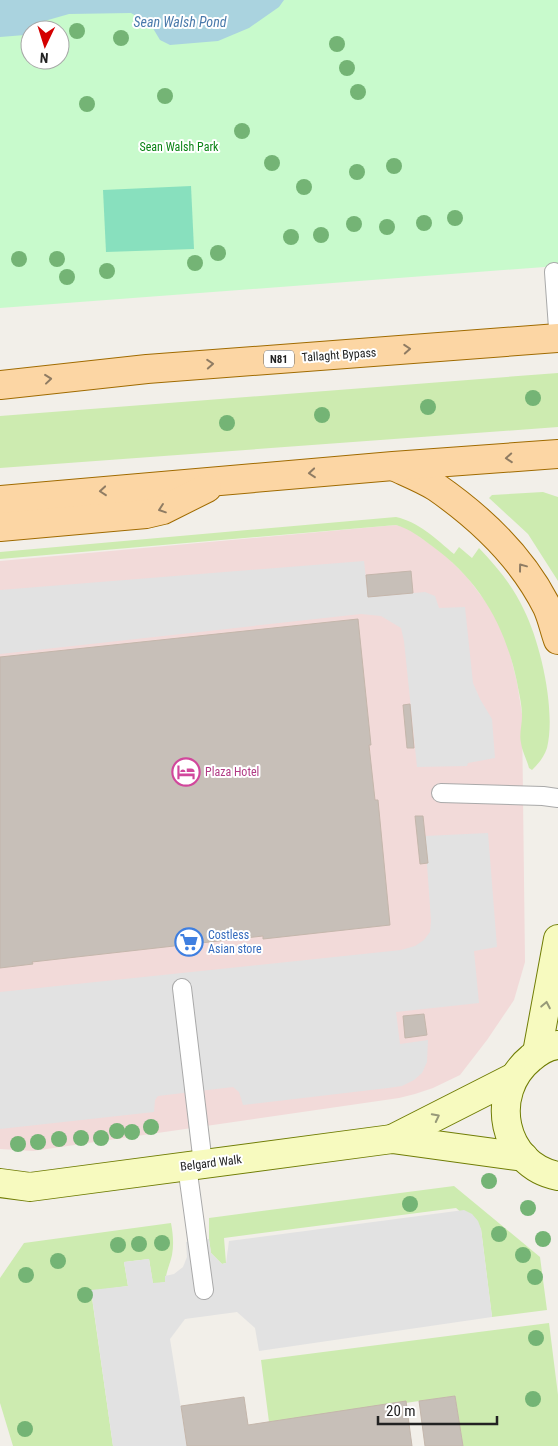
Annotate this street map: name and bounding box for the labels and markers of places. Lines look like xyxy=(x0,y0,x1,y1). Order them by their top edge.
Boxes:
hotel icon: Plaza Hotel xyxy=(171,757,201,787)
place label: Plaza Hotel xyxy=(205,765,259,779)
supermarket icon: Costless Asian store xyxy=(174,927,204,957)
place label: Costless Asian store xyxy=(208,928,262,956)

